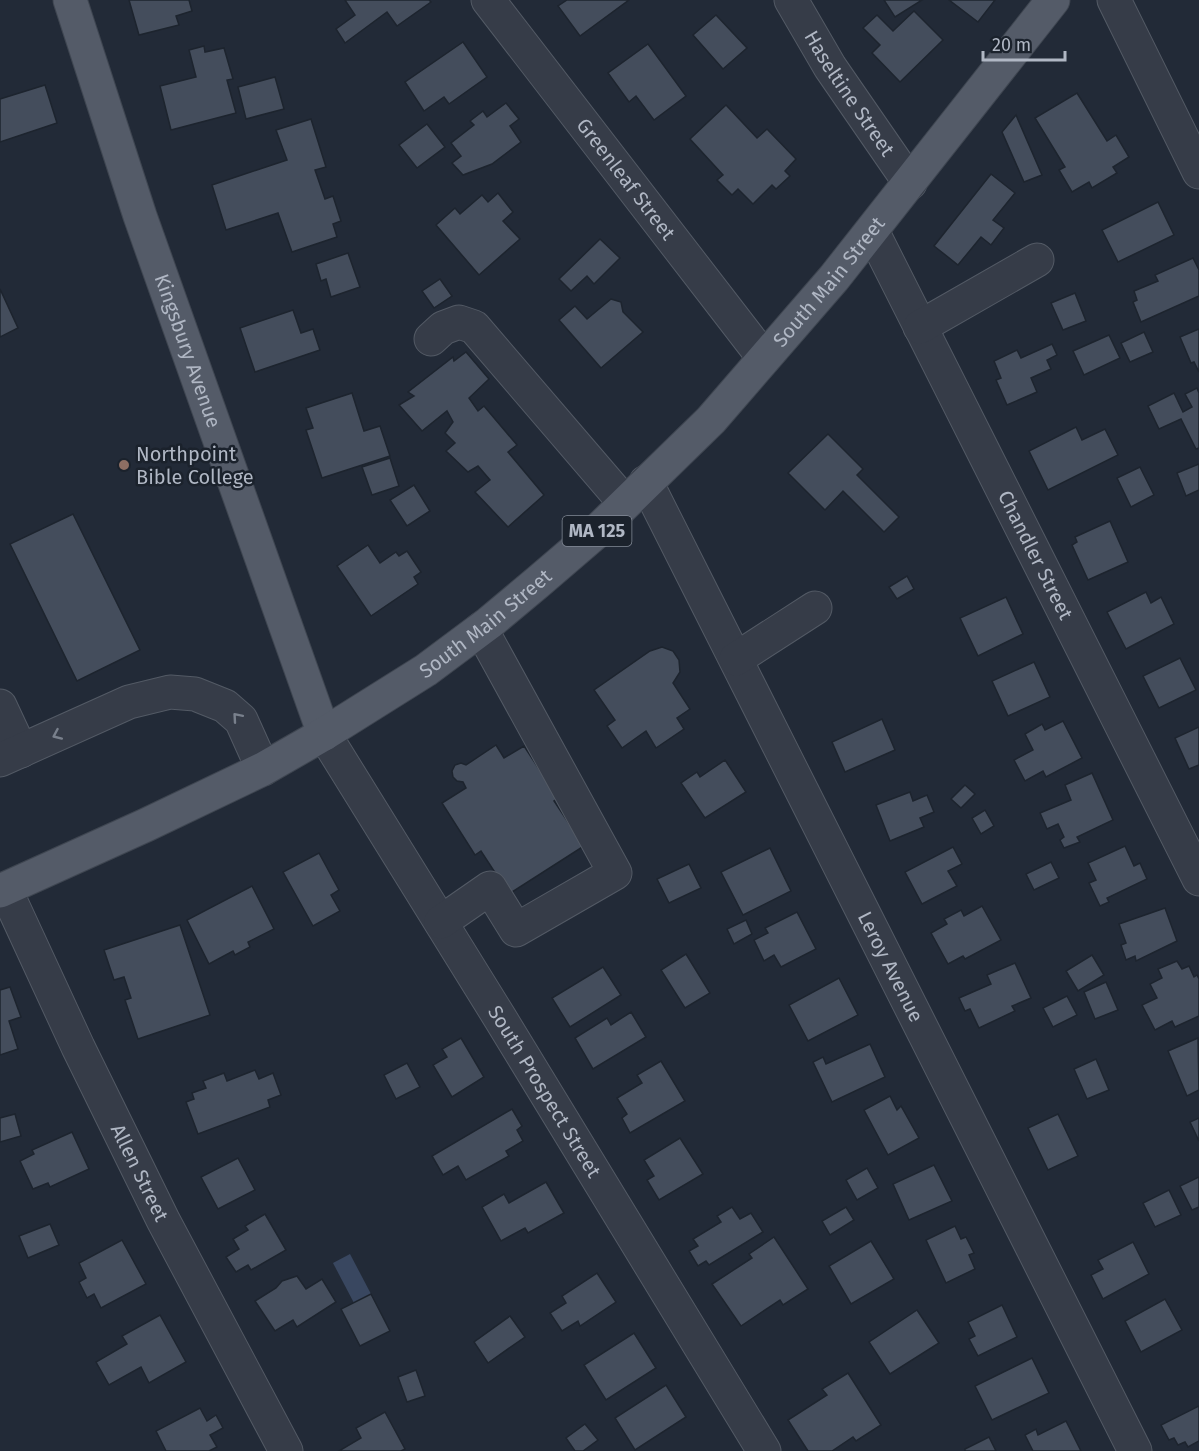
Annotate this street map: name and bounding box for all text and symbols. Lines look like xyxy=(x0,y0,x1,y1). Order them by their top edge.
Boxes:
scale bar xyxy=(983,24,1066,62)
street label: Haseltine Street xyxy=(799,26,900,161)
text: 20 m xyxy=(992,34,1031,56)
street label: Greenleaf Street xyxy=(572,113,681,245)
street label: South Main Street xyxy=(768,211,890,352)
street label: Kingsbury Avenue xyxy=(149,271,226,431)
place label: Northpoint Bible College xyxy=(136,442,254,489)
marker: Northpoint Bible College xyxy=(117,458,131,472)
street label: Chandler Street xyxy=(993,487,1078,624)
road number: MA 125 xyxy=(562,516,632,546)
street label: South Main Street xyxy=(415,563,557,683)
one-way arrow xyxy=(233,714,244,724)
one-way arrow xyxy=(53,727,64,739)
street label: Leroy Avenue xyxy=(853,907,929,1026)
street label: South Prospect Street xyxy=(483,1001,607,1182)
street label: Allen Street xyxy=(106,1120,174,1226)

